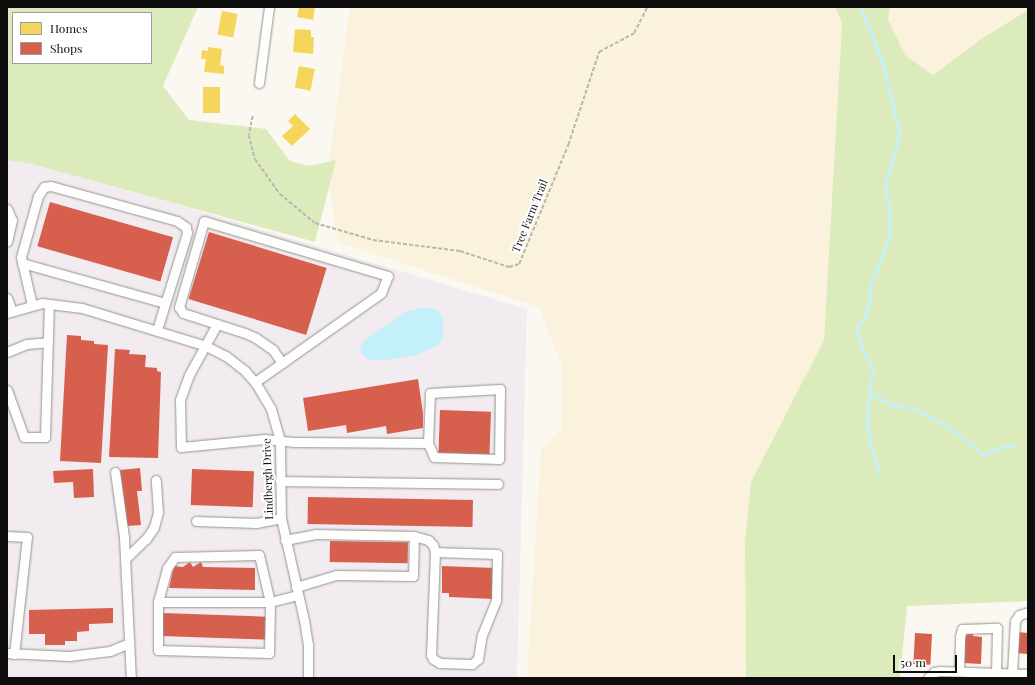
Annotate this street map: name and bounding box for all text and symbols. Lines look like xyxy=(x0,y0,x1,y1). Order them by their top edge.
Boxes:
legend xyxy=(12,12,152,64)
text: Homes xyxy=(50,20,88,36)
text: Shops xyxy=(50,40,82,56)
street label: Tree Farm Trail xyxy=(509,177,551,255)
street label: Lindbergh Drive xyxy=(260,438,276,520)
scale bar xyxy=(895,647,959,673)
text: 50 m xyxy=(900,654,926,670)

